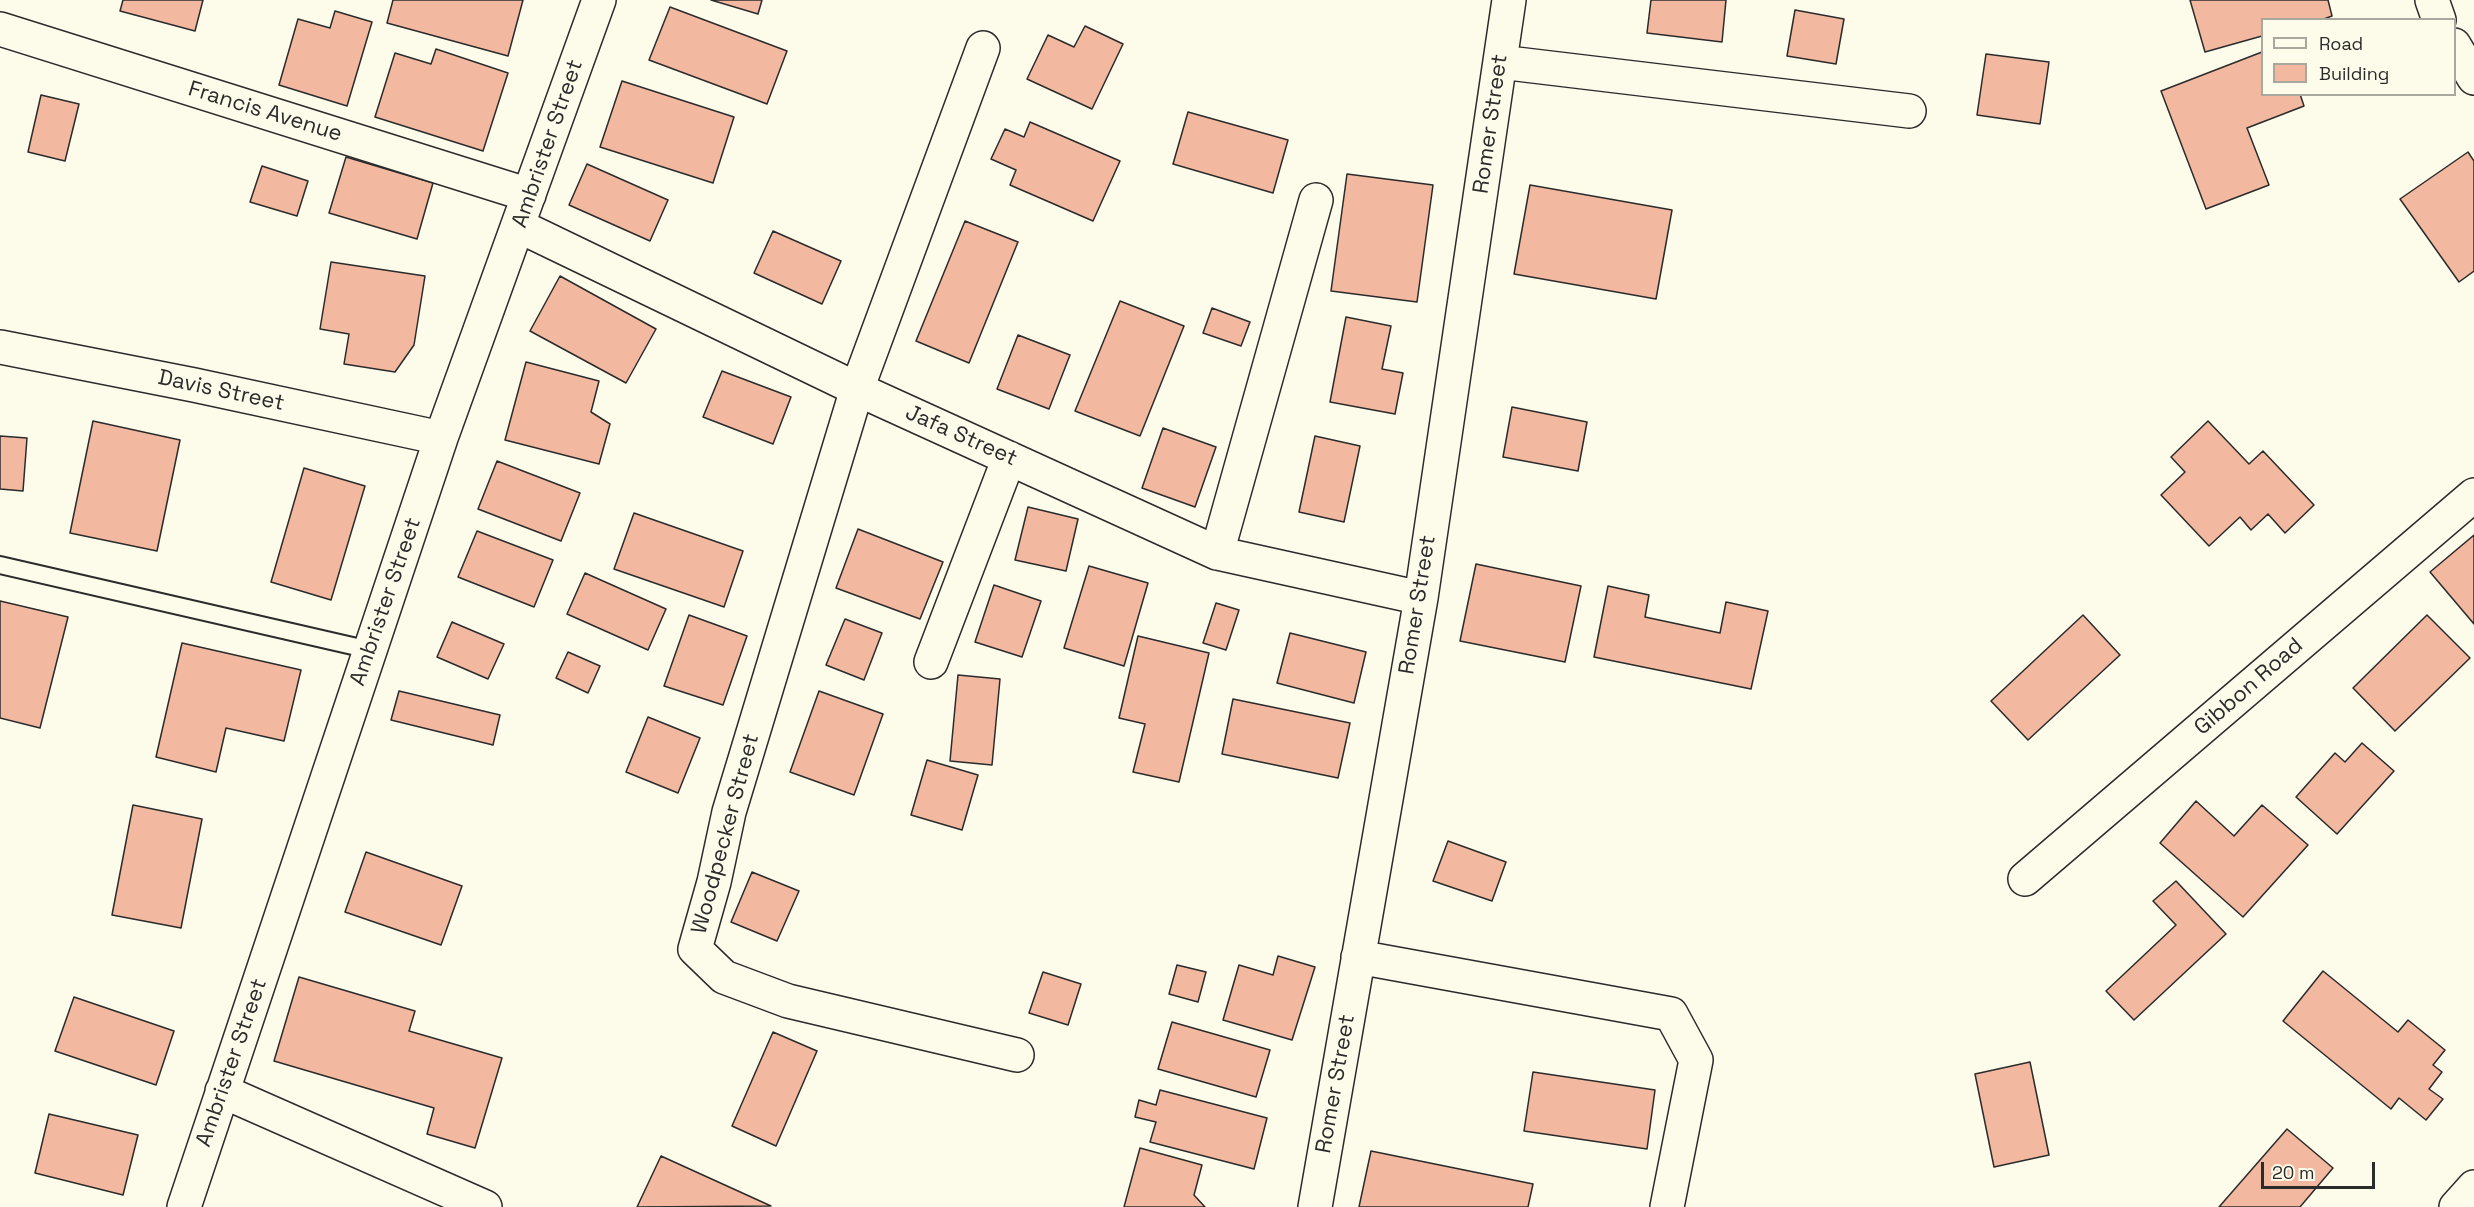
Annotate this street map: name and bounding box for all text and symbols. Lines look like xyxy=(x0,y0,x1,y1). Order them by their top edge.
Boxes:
legend xyxy=(2261,18,2456,96)
text: Road xyxy=(2319,32,2363,55)
street label: Romer Street xyxy=(1468,53,1514,195)
street label: Ambrister Street xyxy=(507,57,589,231)
text: Building xyxy=(2319,62,2389,85)
street label: Francis Avenue xyxy=(185,76,345,148)
street label: Davis Street xyxy=(155,365,287,417)
street label: Jafa Street xyxy=(901,400,1021,472)
street label: Ambrister Street xyxy=(345,515,427,689)
street label: Romer Street xyxy=(1394,533,1442,677)
street label: Gibbon Road xyxy=(2189,633,2309,741)
street label: Woodpecker Street xyxy=(687,731,765,937)
street label: Ambrister Street xyxy=(191,976,273,1150)
street label: Romer Street xyxy=(1311,1012,1361,1156)
scale bar xyxy=(2264,1150,2378,1188)
text: 20 m xyxy=(2272,1161,2315,1184)

